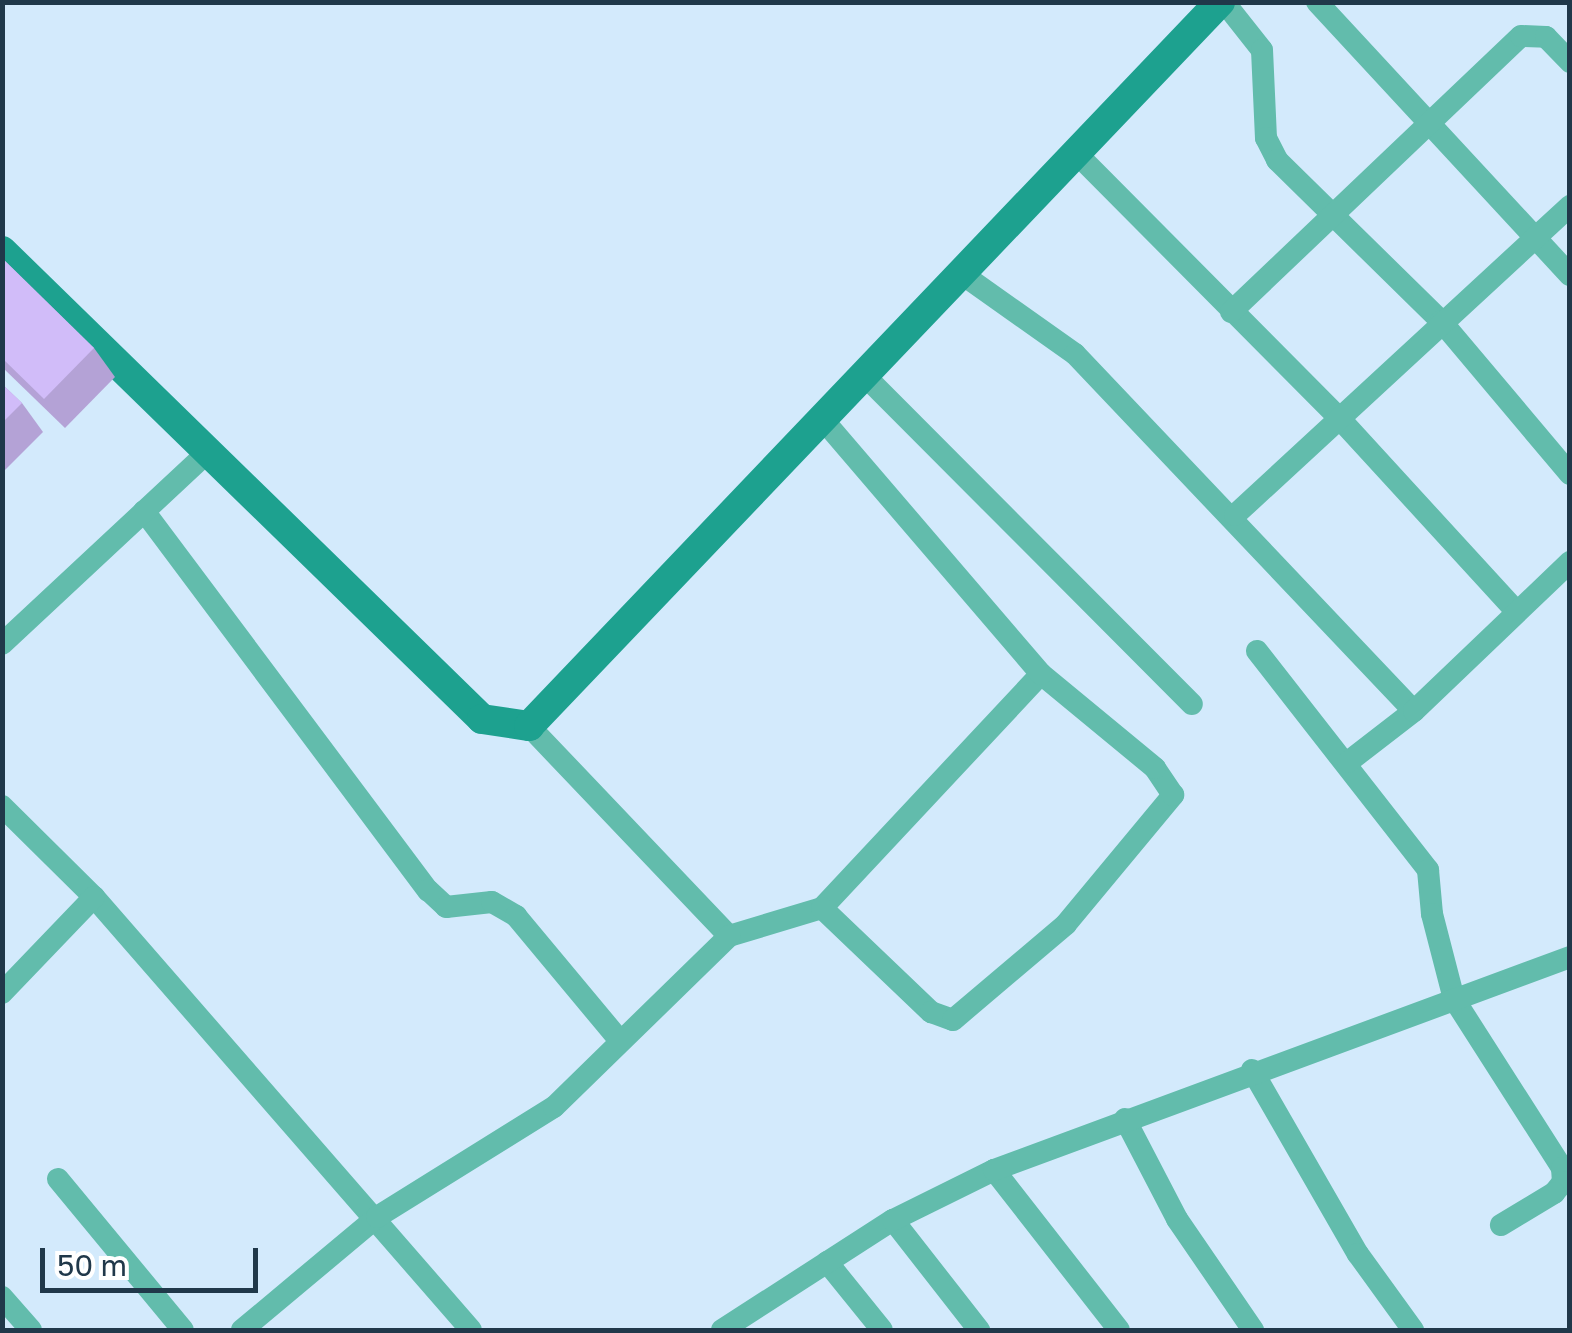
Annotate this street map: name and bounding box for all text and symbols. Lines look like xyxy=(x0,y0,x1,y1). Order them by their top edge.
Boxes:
scale bar xyxy=(45,1228,262,1290)
text: 50 m xyxy=(57,1247,127,1283)

